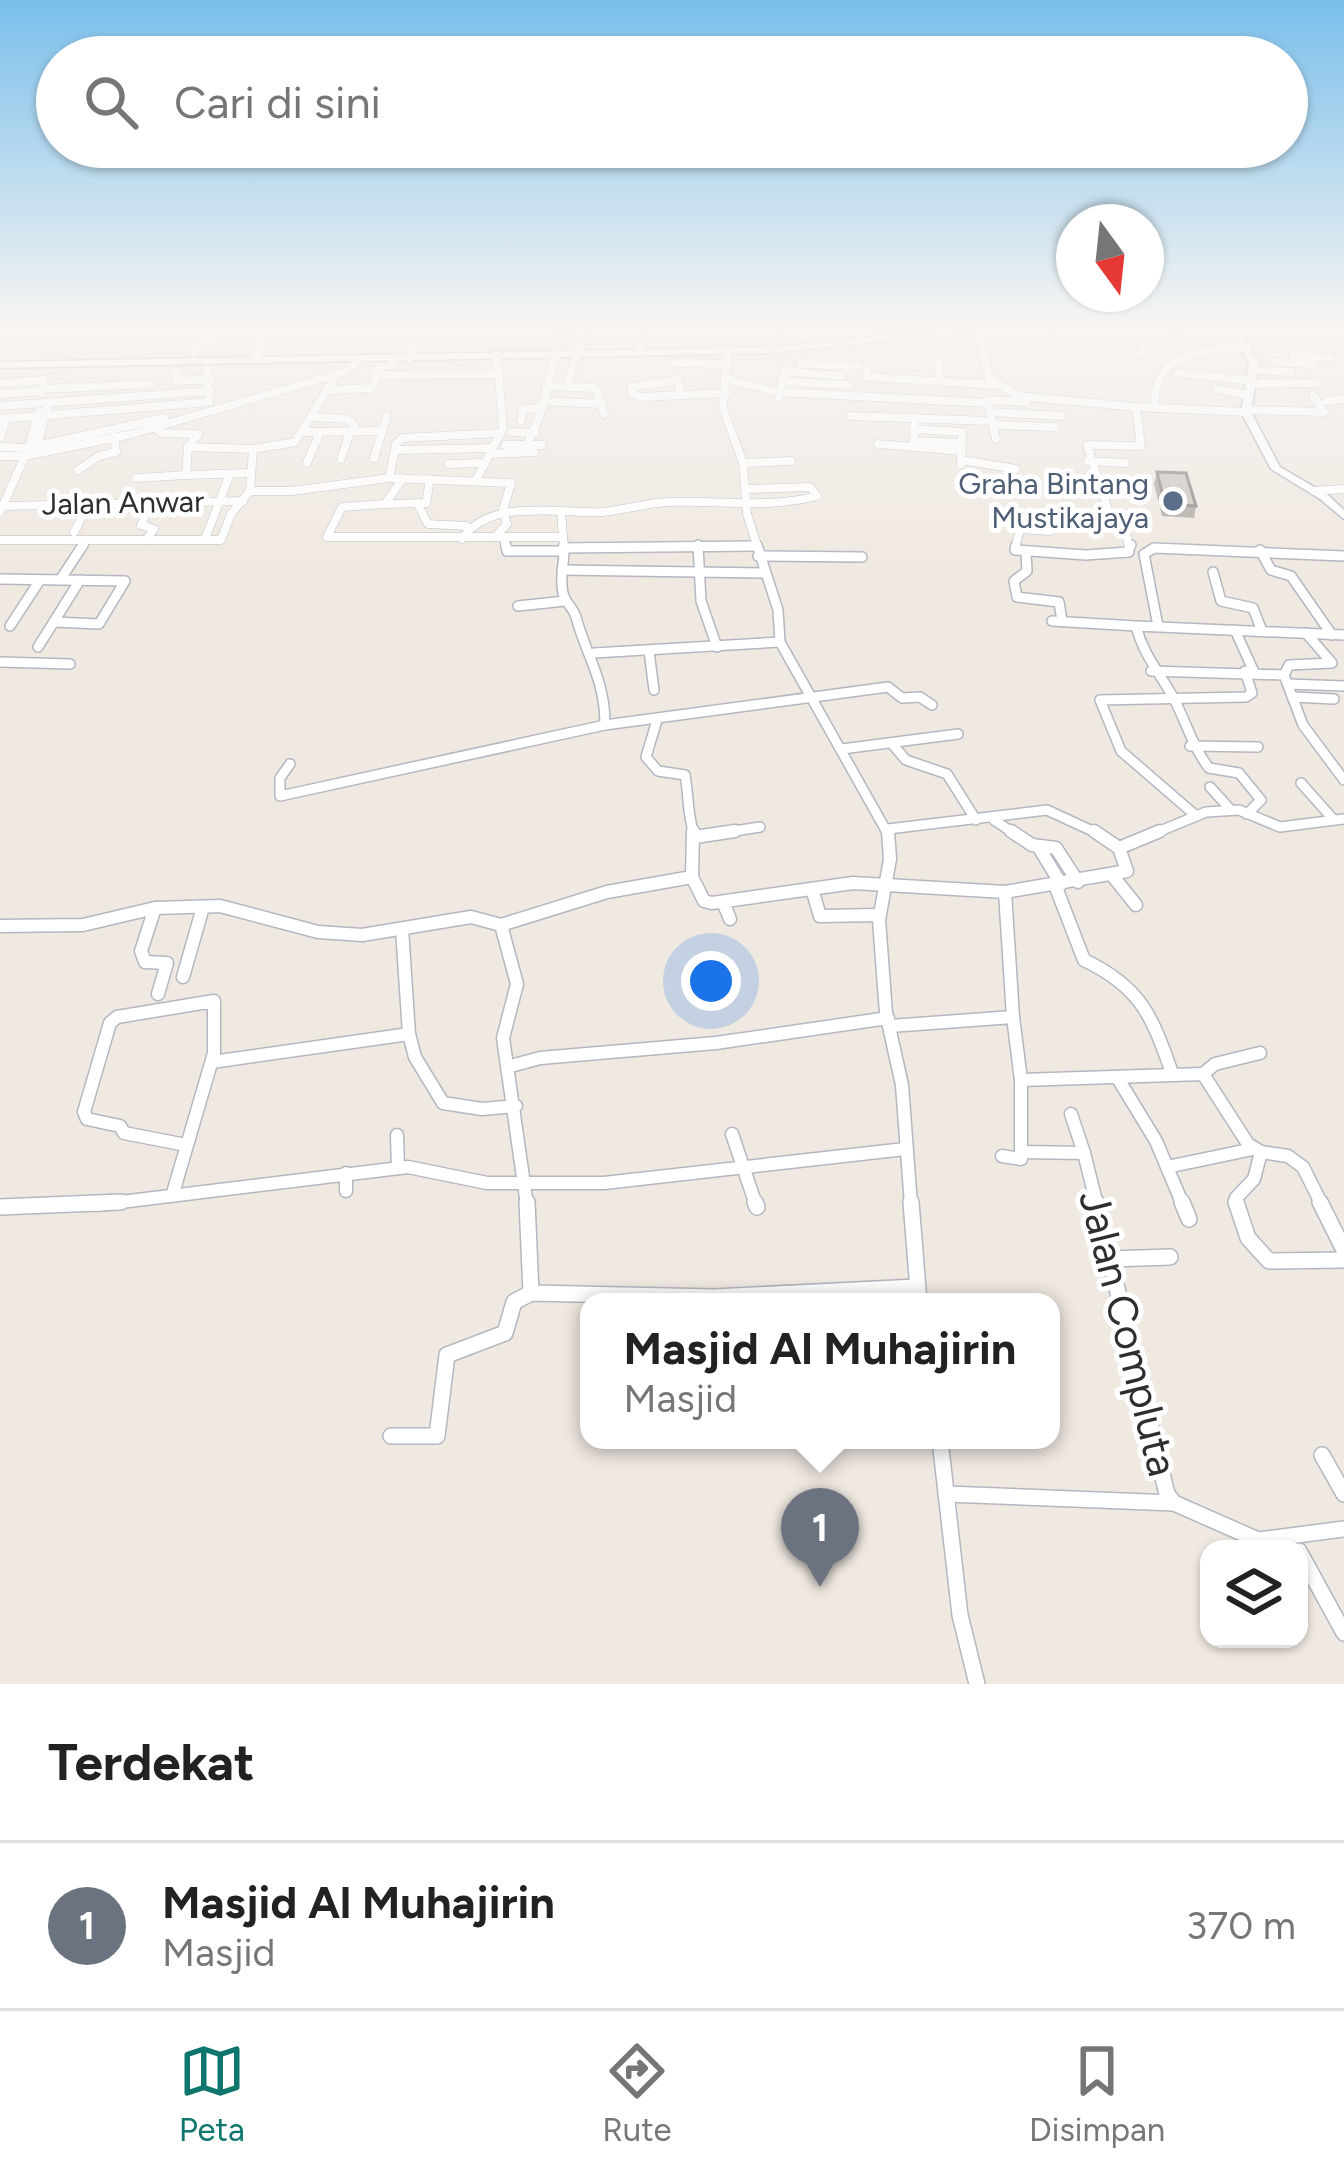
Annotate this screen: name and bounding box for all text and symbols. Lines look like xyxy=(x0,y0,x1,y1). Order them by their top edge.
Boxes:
search box xyxy=(36,36,1308,168)
icon: search xyxy=(78,69,144,135)
text: Cari di sini xyxy=(174,75,381,129)
north arrow xyxy=(1056,204,1164,312)
place label: Graha Bintang Mustikajaya xyxy=(958,465,1149,536)
street label: Jalan Anwar xyxy=(42,483,204,522)
marker: Graha Bintang Mustikajaya xyxy=(1160,488,1186,514)
your location xyxy=(681,951,741,1011)
street label: Jalan Compluta xyxy=(1068,1185,1189,1481)
popup xyxy=(580,1293,1060,1449)
text: Masjid Al Muhajirin xyxy=(624,1321,1016,1375)
text: Masjid xyxy=(624,1375,737,1422)
pin: 1 xyxy=(781,1488,859,1587)
map controls xyxy=(1200,1540,1308,1648)
button: layers xyxy=(1200,1540,1308,1648)
text: Terdekat xyxy=(48,1732,254,1793)
text: Masjid Al Muhajirin xyxy=(162,1875,555,1929)
text: 1 xyxy=(79,1902,95,1949)
text: 370 m xyxy=(1186,1902,1296,1949)
text: Masjid xyxy=(162,1929,275,1976)
tab: Peta xyxy=(179,2038,245,2149)
tab: Rute xyxy=(602,2038,672,2149)
tab: Disimpan xyxy=(1029,2038,1165,2149)

